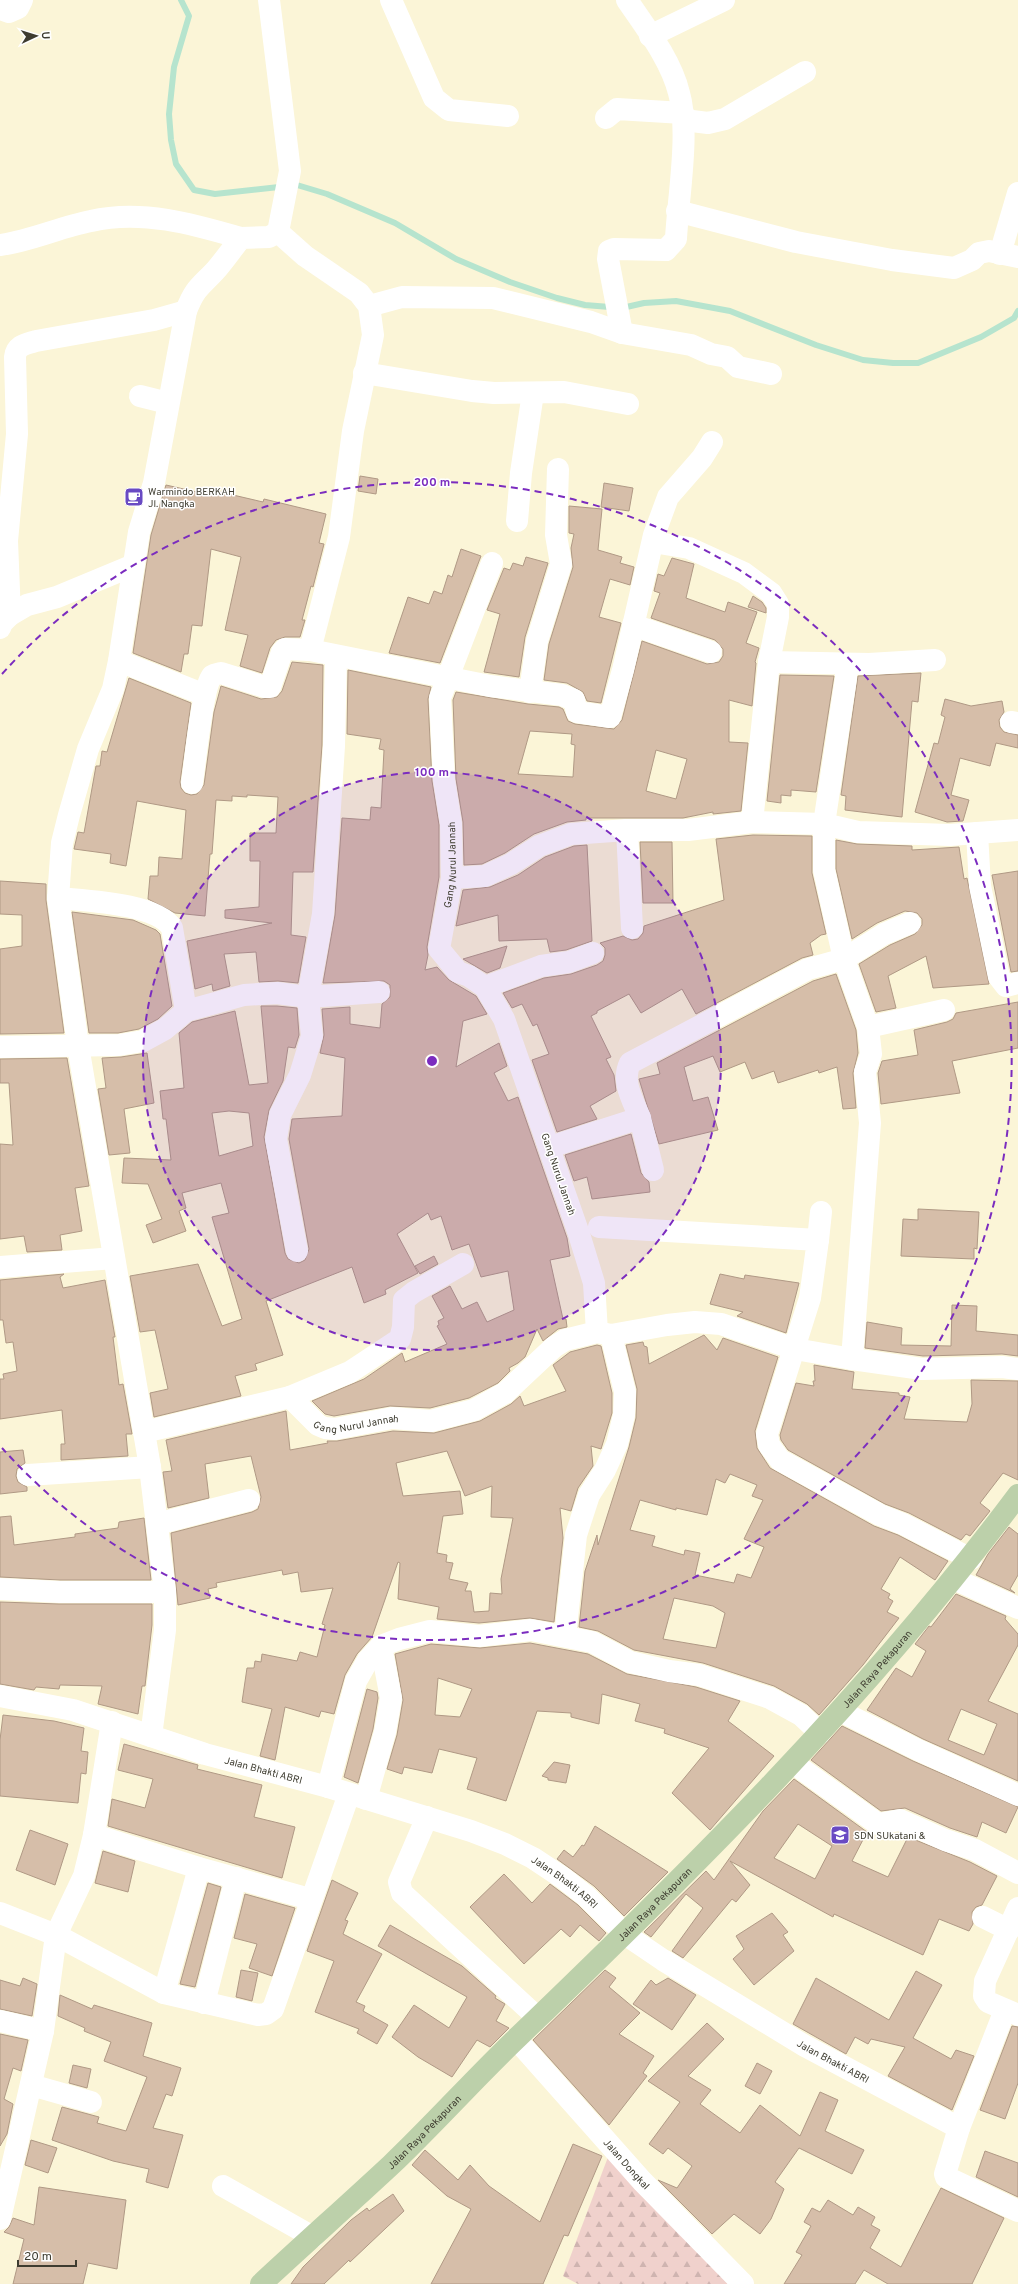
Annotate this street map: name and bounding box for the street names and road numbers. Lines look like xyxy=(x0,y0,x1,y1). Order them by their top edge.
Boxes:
street label: Gang Nurul Jannah xyxy=(442,822,460,909)
street label: Gang Nurul Jannah xyxy=(537,1132,578,1217)
street label: Gang Nurul Jannah xyxy=(310,1413,399,1437)
street label: Jalan Raya Pekapuran xyxy=(840,1628,916,1711)
street label: Jalan Bhakti ABRI xyxy=(223,1754,303,1788)
street label: Jalan Bhakti ABRI xyxy=(528,1854,600,1912)
street label: Jalan Raya Pekapuran xyxy=(615,1865,695,1945)
street label: Jalan Bhakti ABRI xyxy=(794,2038,871,2087)
street label: Jalan Raya Pekapuran xyxy=(385,2093,465,2173)
street label: Jalan Dongkal xyxy=(600,2137,652,2193)

